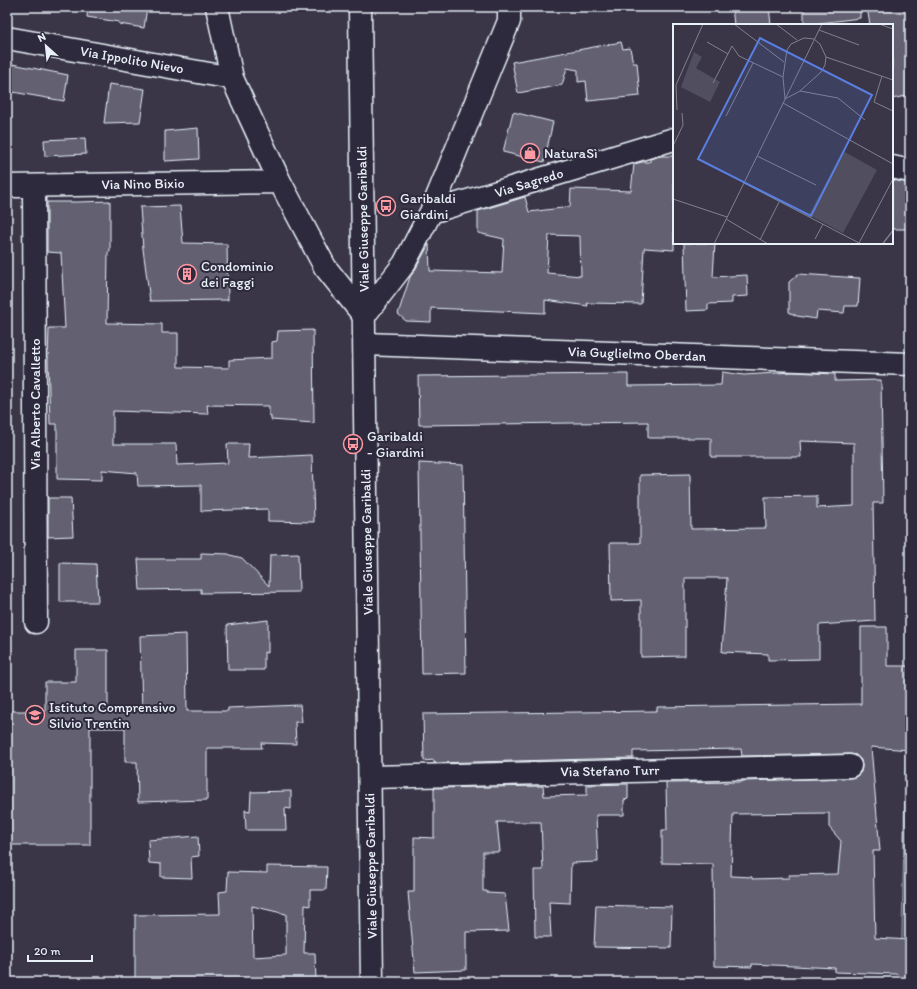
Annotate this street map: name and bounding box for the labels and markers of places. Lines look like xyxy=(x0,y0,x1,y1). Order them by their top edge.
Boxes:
shop icon: NaturaSì xyxy=(519,142,541,164)
place label: NaturaSì xyxy=(544,145,598,162)
place label: Garibaldi Giardini xyxy=(400,190,456,223)
bus stop icon: Garibaldi Giardini xyxy=(375,195,397,217)
place label: Condominio dei Faggi xyxy=(201,258,274,291)
building icon: Condominio dei Faggi xyxy=(176,263,198,285)
place label: Garibaldi - Giardini xyxy=(367,428,424,461)
bus stop icon: Garibaldi - Giardini xyxy=(342,433,364,455)
place label: Istituto Comprensivo Silvio Trentin xyxy=(49,699,176,732)
school or university icon: Istituto Comprensivo Silvio Trentin xyxy=(24,704,46,726)

